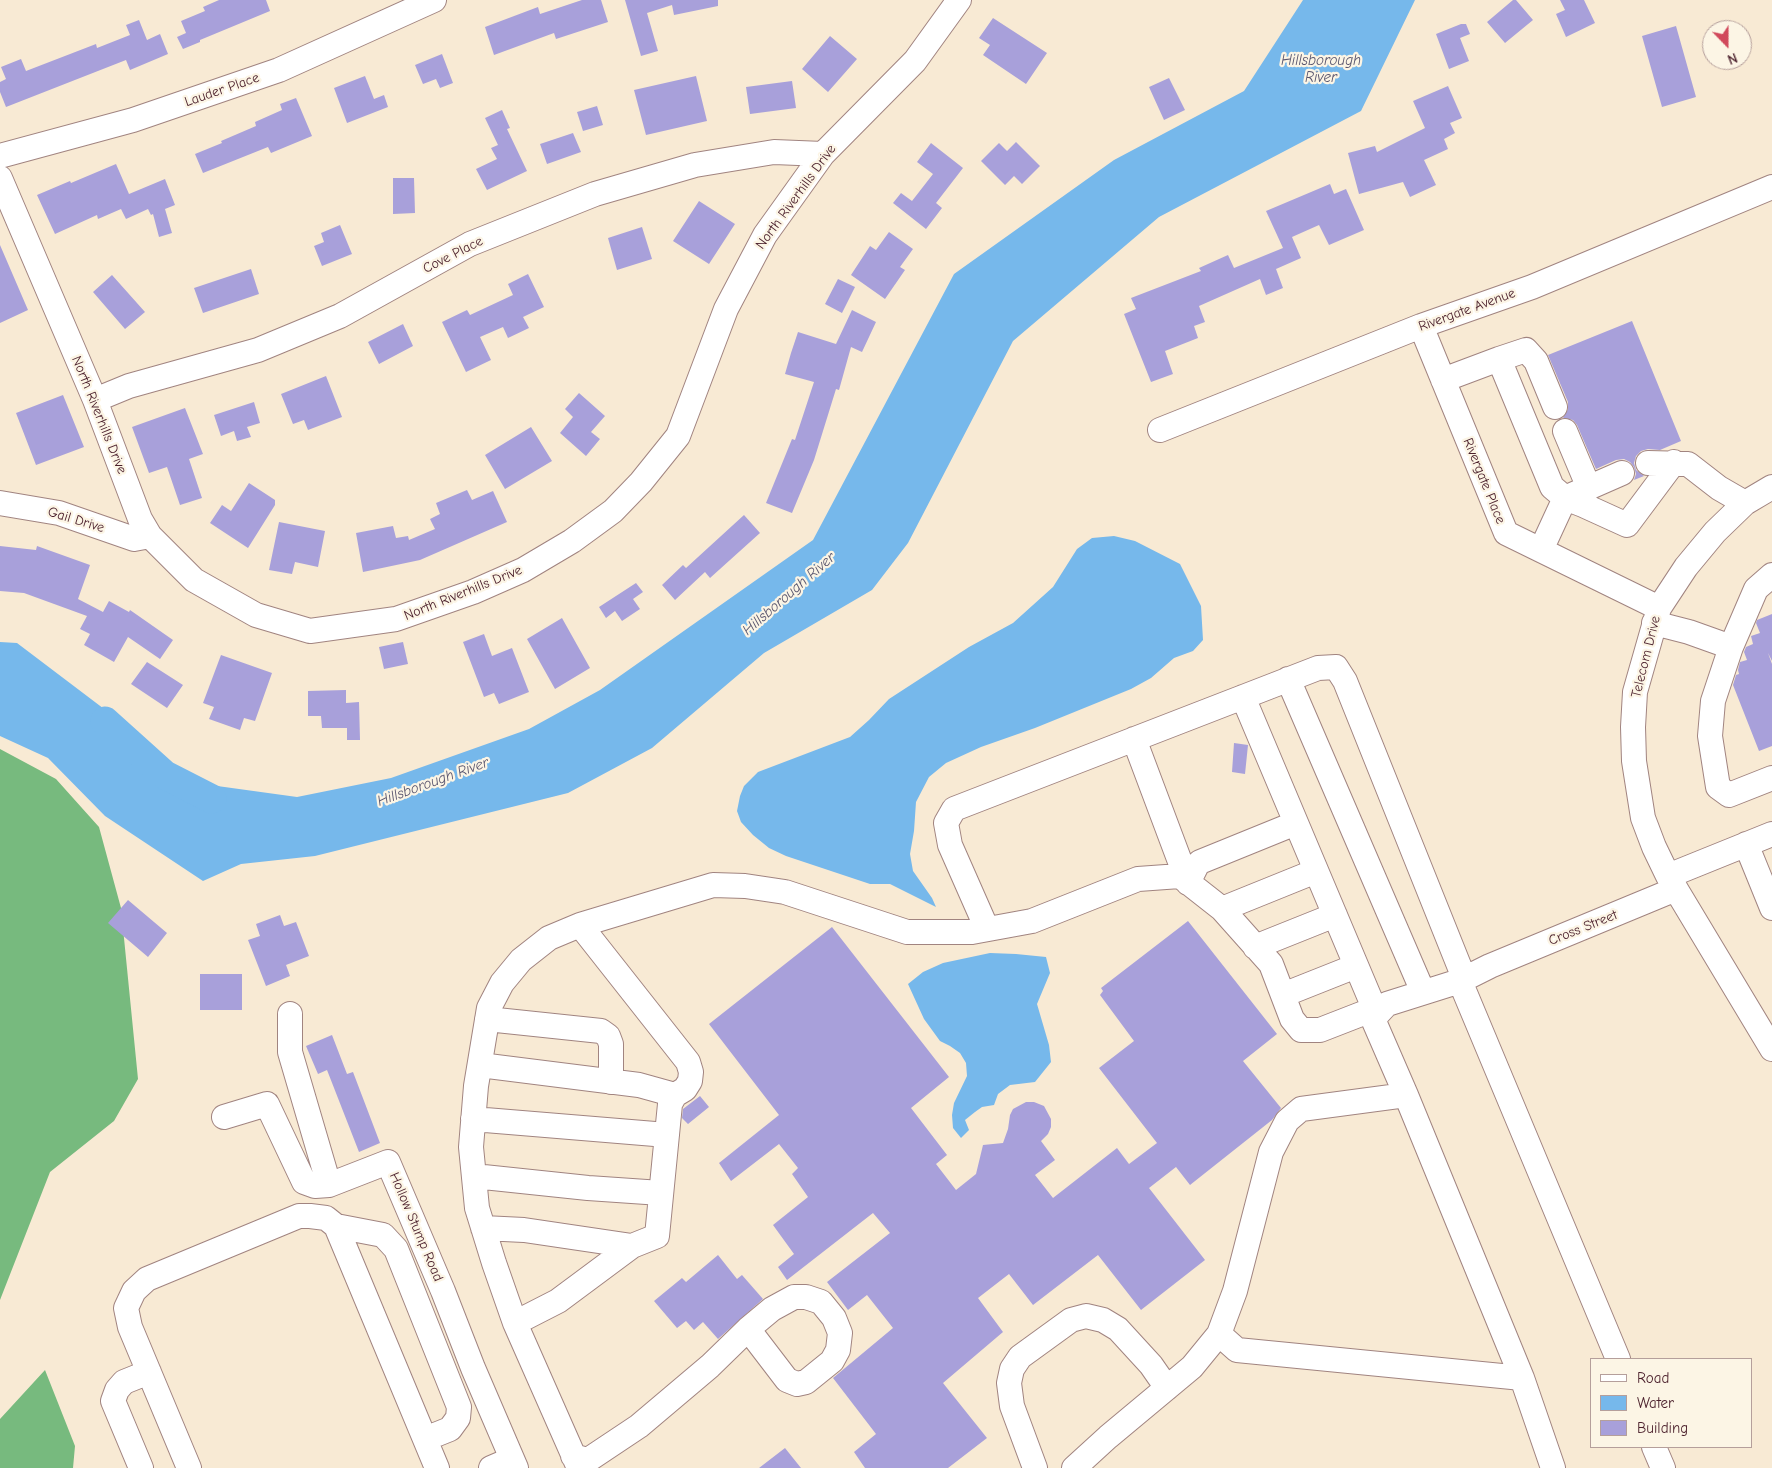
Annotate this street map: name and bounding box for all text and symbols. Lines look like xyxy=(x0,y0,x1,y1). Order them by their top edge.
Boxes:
north arrow xyxy=(1702,20,1752,70)
text: N xyxy=(1725,49,1740,68)
water label: Hillsborough River xyxy=(1281,52,1361,87)
street label: Lauder Place xyxy=(183,69,261,111)
street label: North Riverhills Drive xyxy=(752,141,840,253)
street label: Cove Place xyxy=(420,233,486,277)
street label: Rivergate Avenue xyxy=(1416,285,1518,335)
street label: North Riverhills Drive xyxy=(68,354,130,476)
street label: Rivergate Place xyxy=(1459,436,1509,526)
street label: Gail Drive xyxy=(46,503,106,537)
water label: Hillsborough River xyxy=(739,549,839,639)
street label: North Riverhills Drive xyxy=(402,562,524,624)
street label: Telecom Drive xyxy=(1628,614,1664,700)
water label: Hillsborough River xyxy=(375,753,491,811)
street label: Cross Street xyxy=(1546,907,1620,949)
street label: Hollow Stump Road xyxy=(385,1170,447,1284)
legend xyxy=(1590,1358,1752,1448)
text: Road xyxy=(1637,1369,1669,1387)
text: Water xyxy=(1637,1394,1674,1412)
text: Building xyxy=(1637,1419,1688,1437)

